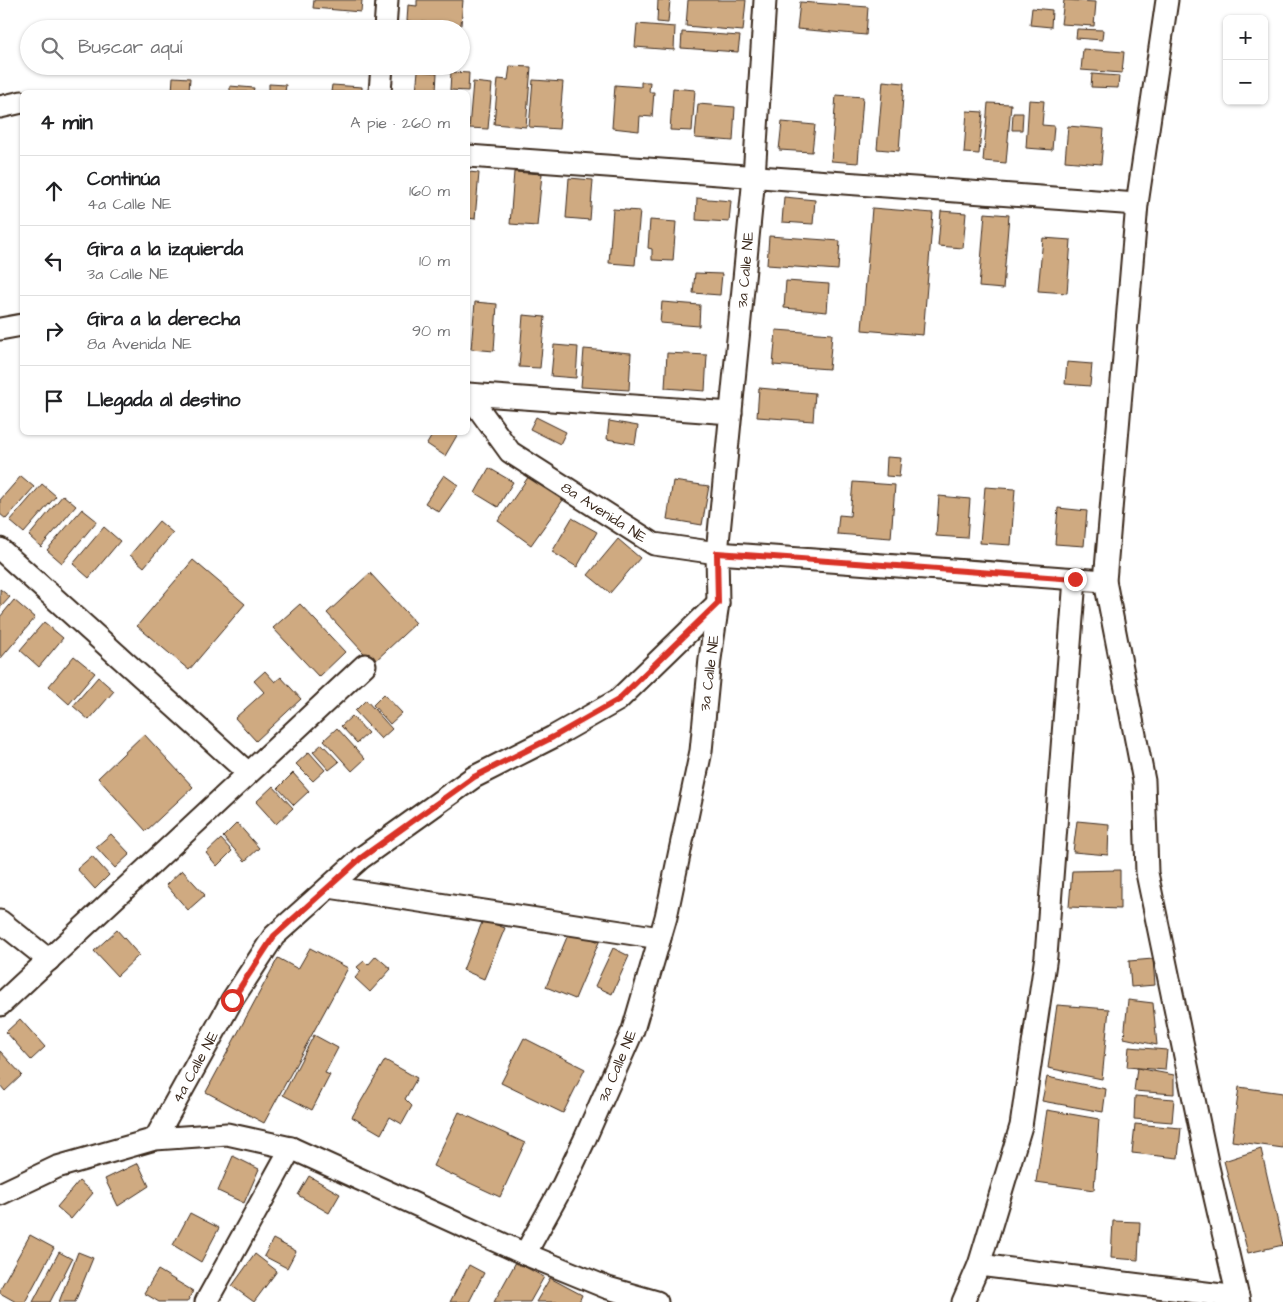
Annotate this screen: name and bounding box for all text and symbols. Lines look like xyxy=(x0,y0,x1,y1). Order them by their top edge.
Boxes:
map controls xyxy=(1223,15,1268,105)
button: + xyxy=(1223,15,1268,60)
search box xyxy=(20,20,470,75)
icon: search xyxy=(38,34,66,62)
text: Buscar aquí xyxy=(78,34,182,61)
button: − xyxy=(1223,60,1268,105)
text: 4 min xyxy=(40,108,93,137)
text: A pie · 260 m xyxy=(350,112,450,134)
text: Continúa xyxy=(87,166,160,193)
icon: ahead xyxy=(40,177,68,205)
text: 160 m xyxy=(409,180,450,202)
text: 4a Calle NE xyxy=(87,193,172,215)
street label: 3a Calle NE xyxy=(732,231,759,309)
text: Gira a la izquierda xyxy=(87,236,243,263)
icon: left xyxy=(40,247,68,275)
text: 10 m xyxy=(419,250,450,272)
text: 3a Calle NE xyxy=(87,263,169,285)
text: Gira a la derecha xyxy=(87,306,240,333)
icon: right xyxy=(40,317,68,345)
text: 90 m xyxy=(412,320,450,342)
text: 8a Avenida NE xyxy=(87,333,192,355)
icon: arrive xyxy=(40,387,68,415)
text: Llegada al destino xyxy=(87,387,240,414)
street label: 8a Avenida NE xyxy=(557,477,651,548)
route end xyxy=(1064,568,1087,591)
street label: 3a Calle NE xyxy=(694,634,725,712)
route start xyxy=(221,989,244,1012)
street label: 4a Calle NE xyxy=(167,1027,224,1107)
street label: 3a Calle NE xyxy=(593,1027,642,1106)

